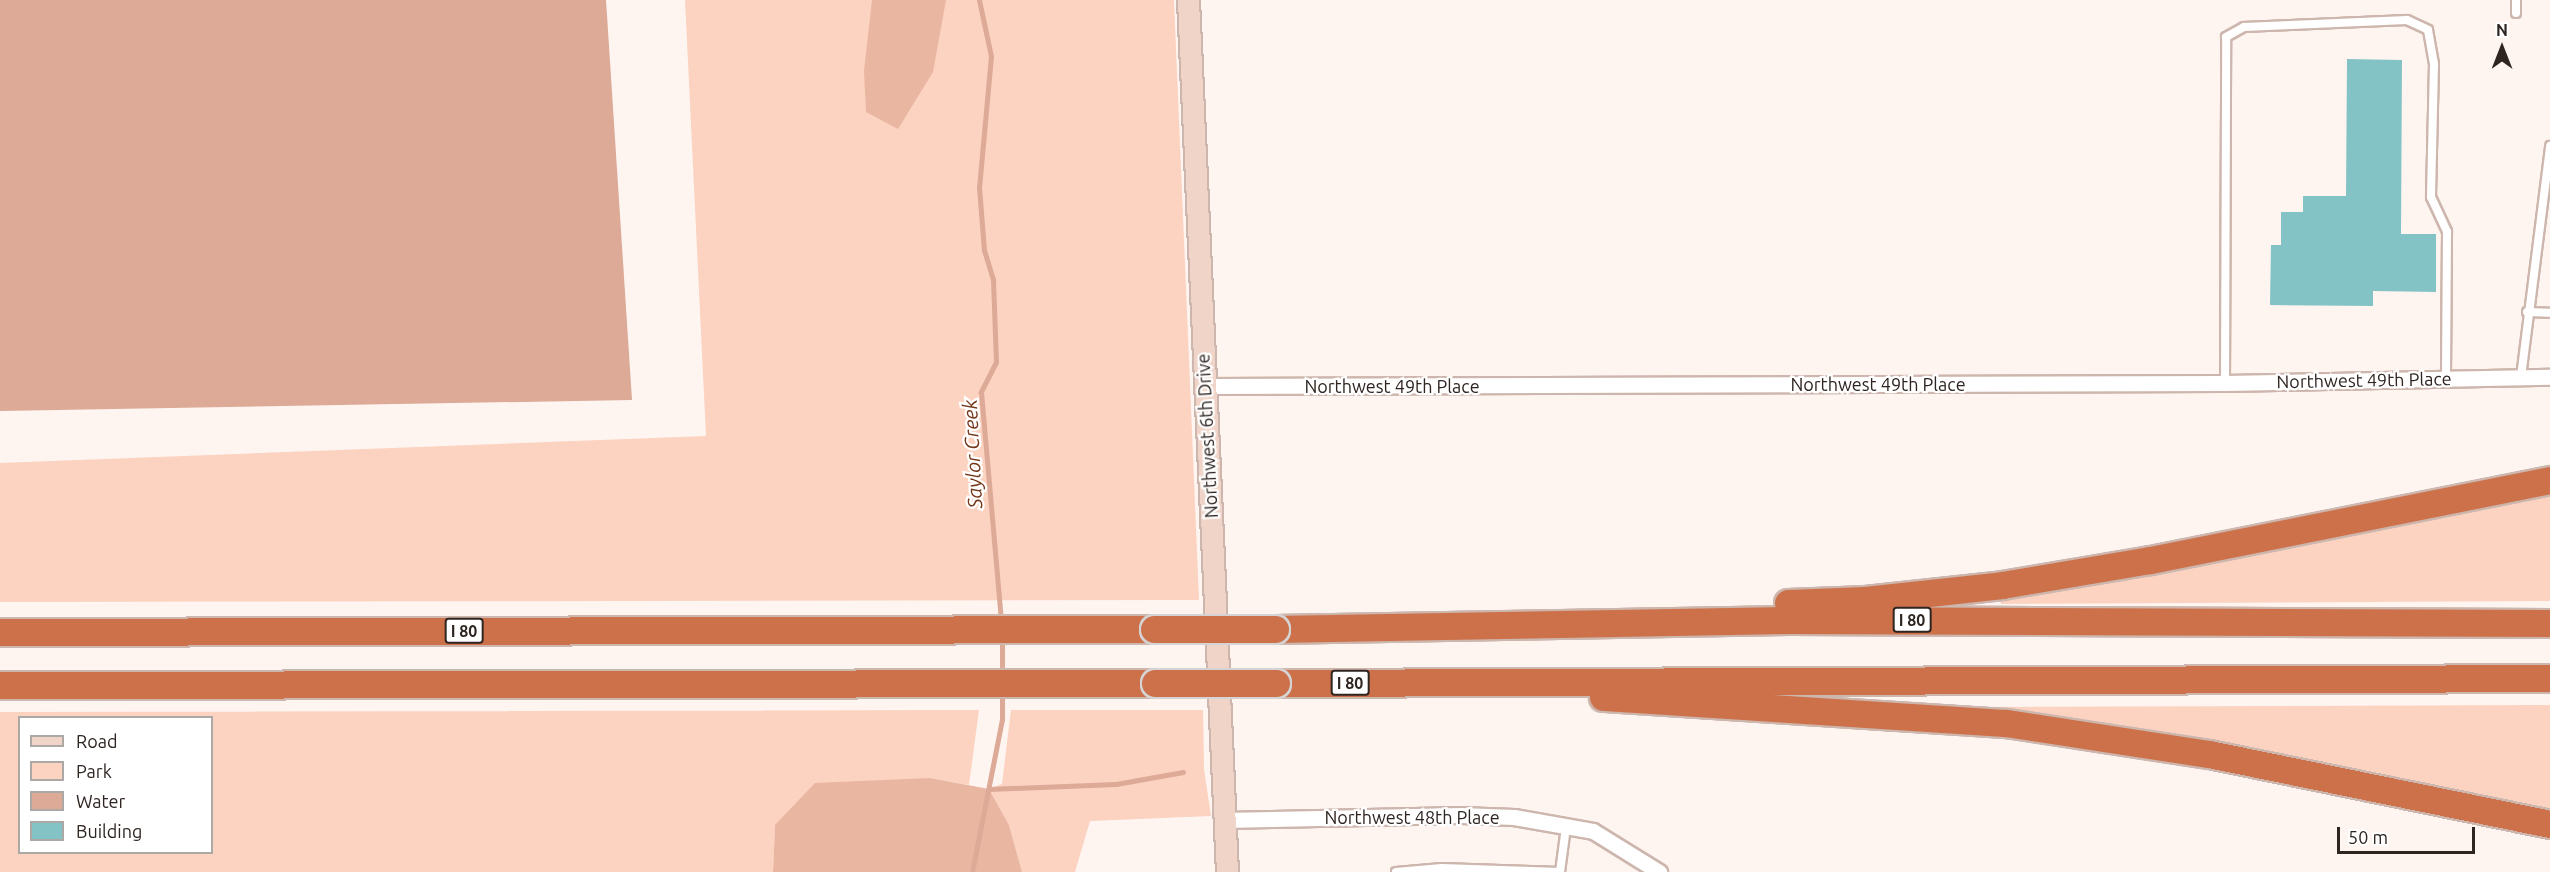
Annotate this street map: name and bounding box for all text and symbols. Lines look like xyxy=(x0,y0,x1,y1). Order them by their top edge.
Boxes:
north arrow xyxy=(2472,18,2532,78)
text: N xyxy=(2496,21,2508,39)
street label: Northwest 6th Drive xyxy=(1192,353,1222,519)
street label: Northwest 49th Place xyxy=(2276,368,2452,392)
street label: Northwest 49th Place xyxy=(1790,373,1966,395)
street label: Northwest 49th Place xyxy=(1304,375,1480,397)
water label: Saylor Creek xyxy=(957,399,987,509)
road number: I 80 xyxy=(1892,607,1932,633)
road number: I 80 xyxy=(444,618,484,644)
road number: I 80 xyxy=(1330,670,1370,696)
legend xyxy=(18,716,213,854)
text: Road xyxy=(76,731,118,751)
text: Park xyxy=(76,761,112,781)
text: Water xyxy=(76,791,125,811)
street label: Northwest 48th Place xyxy=(1324,806,1500,828)
scale bar xyxy=(2340,815,2478,853)
text: Building xyxy=(76,821,142,841)
text: 50 m xyxy=(2348,827,2388,847)

